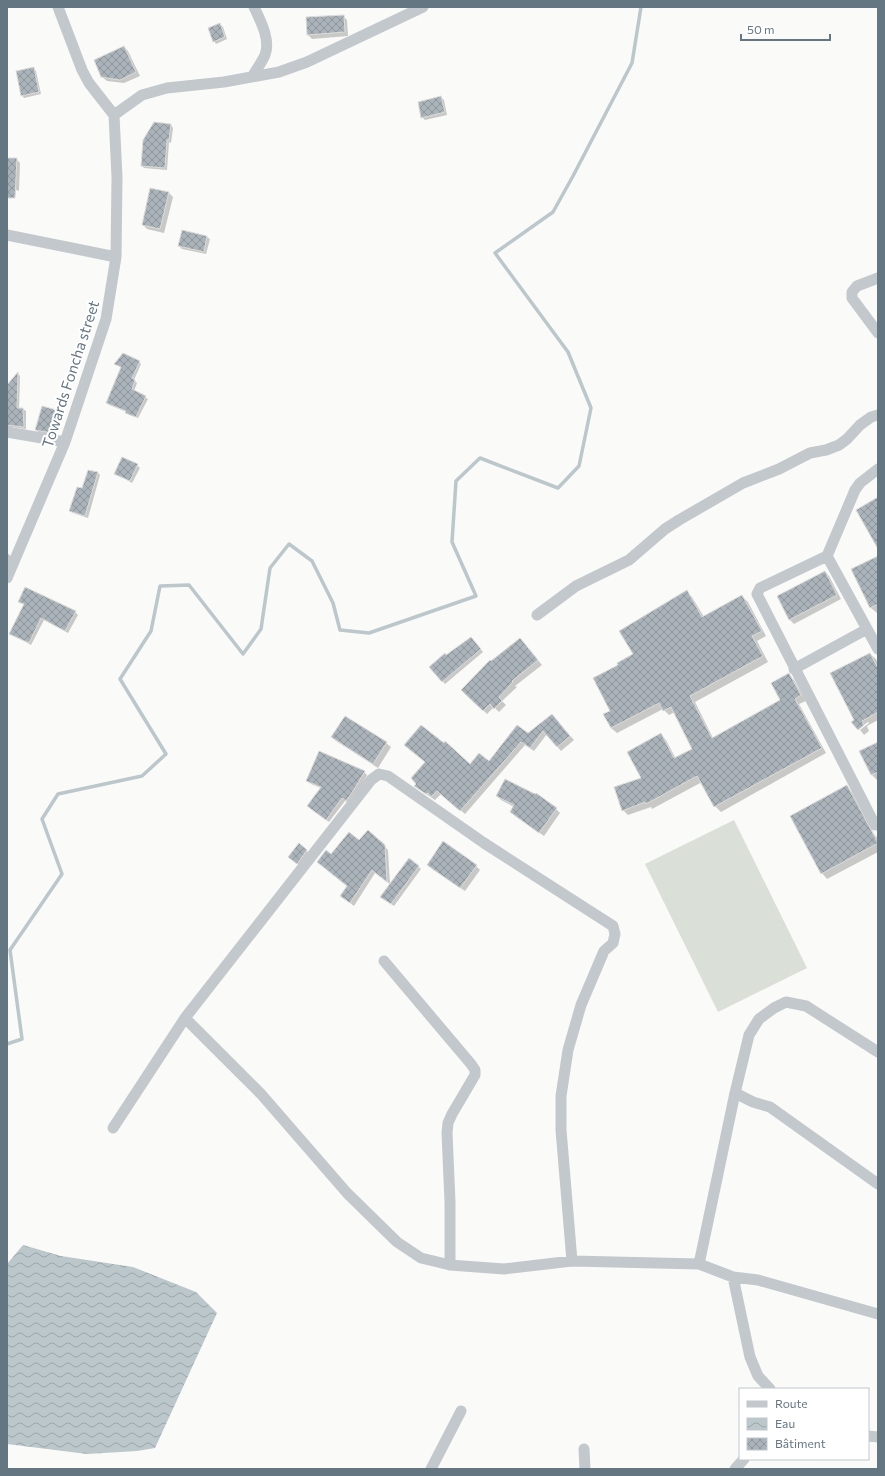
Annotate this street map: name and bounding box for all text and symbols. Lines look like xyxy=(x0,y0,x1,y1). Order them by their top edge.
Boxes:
scale bar xyxy=(741,16,830,42)
text: 50 m xyxy=(747,22,775,36)
street label: Towards Foncha street xyxy=(38,298,102,450)
legend xyxy=(739,1388,869,1460)
text: Route xyxy=(775,1396,808,1410)
text: Eau xyxy=(775,1416,795,1430)
text: Bâtiment xyxy=(775,1436,826,1450)

